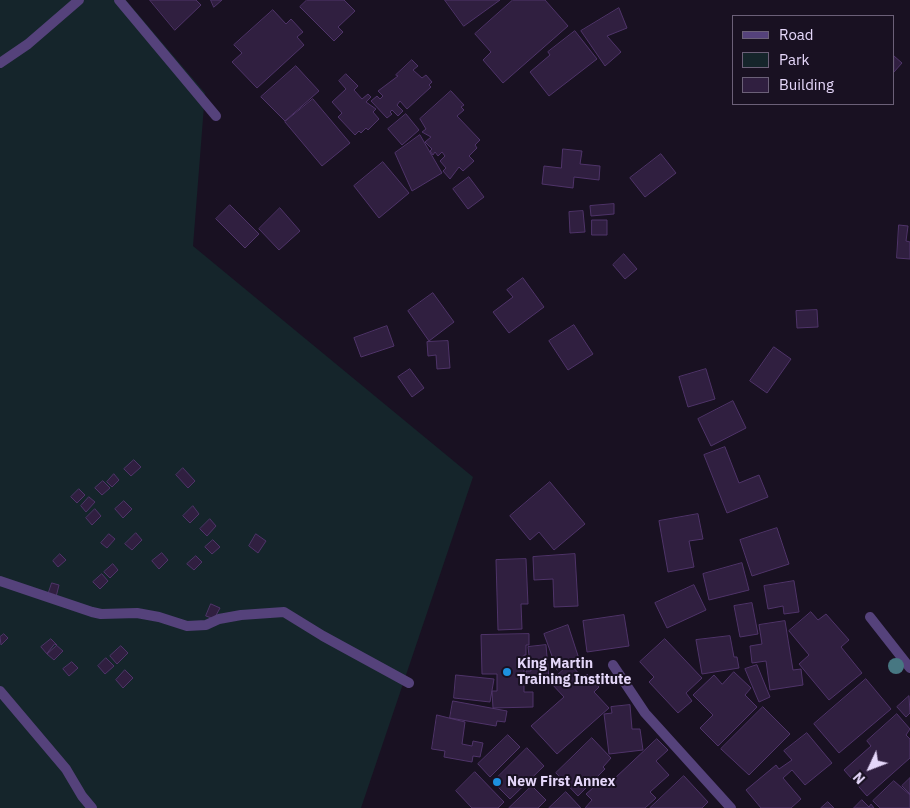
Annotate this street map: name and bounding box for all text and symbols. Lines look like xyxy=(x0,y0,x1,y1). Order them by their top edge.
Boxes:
legend xyxy=(732,15,895,105)
text: Road xyxy=(779,25,814,44)
text: Park xyxy=(779,50,809,69)
text: Building xyxy=(779,75,834,94)
place label: King Martin Training Institute xyxy=(517,656,631,689)
marker: King Martin Training Institute xyxy=(501,666,513,678)
north arrow xyxy=(845,743,895,793)
text: N xyxy=(849,768,869,788)
place label: New First Annex xyxy=(507,774,615,790)
marker: New First Annex xyxy=(491,776,503,788)

